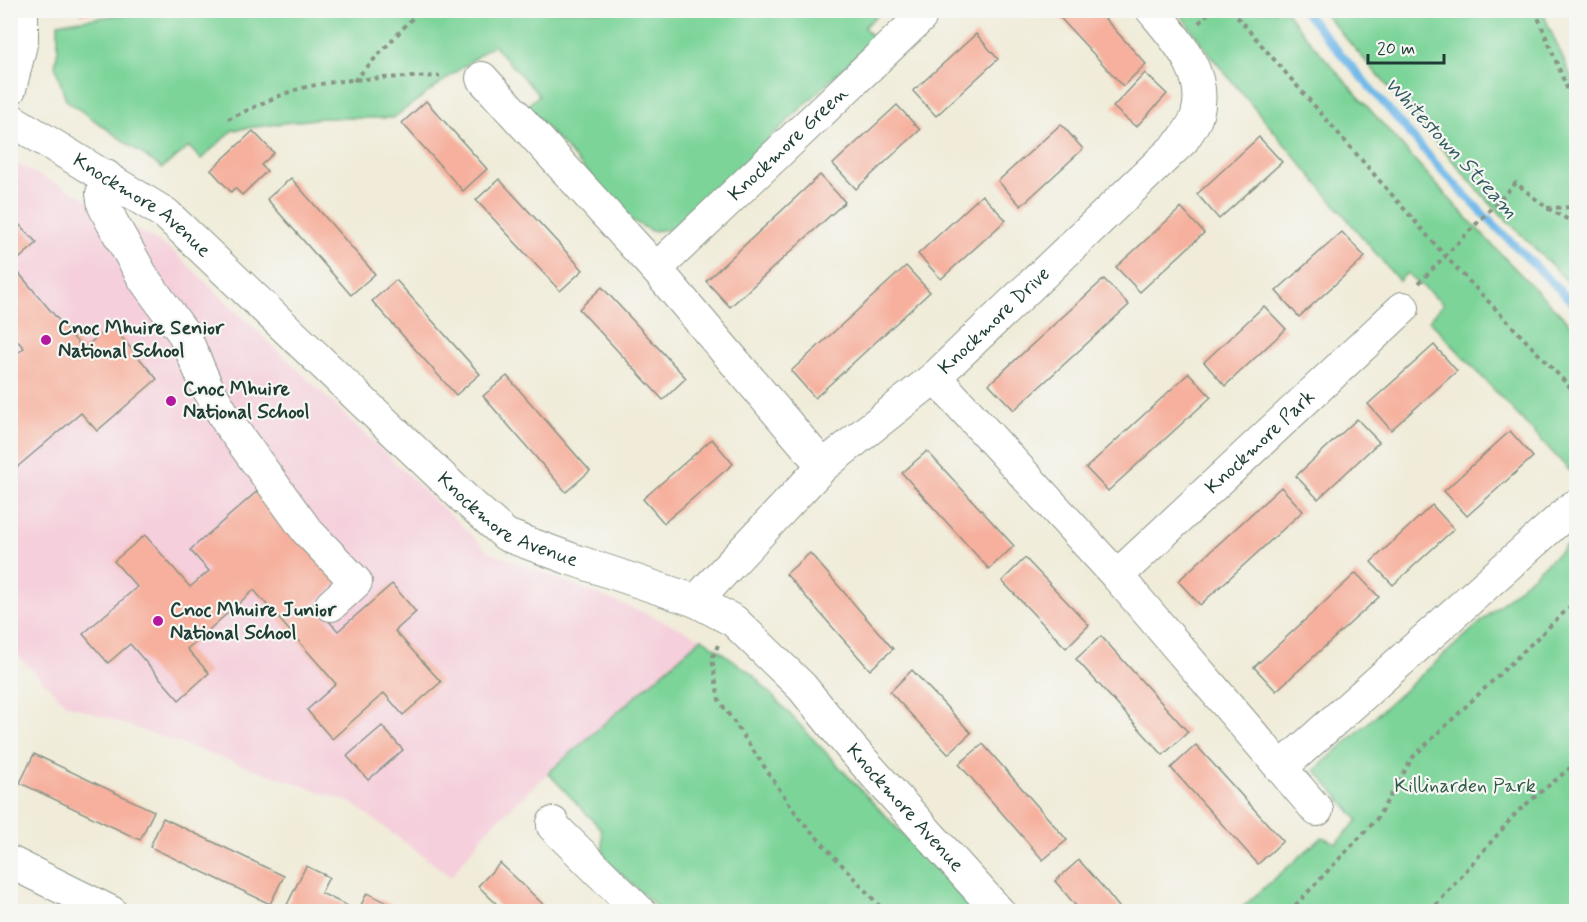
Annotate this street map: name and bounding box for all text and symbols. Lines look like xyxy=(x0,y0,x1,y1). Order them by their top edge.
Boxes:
scale bar xyxy=(1368,27,1444,65)
text: 20 m xyxy=(1377,37,1415,61)
water label: Whitestown Stream xyxy=(1378,71,1524,225)
street label: Knockmore Green xyxy=(722,80,854,207)
street label: Knockmore Avenue xyxy=(68,147,217,264)
street label: Knockmore Drive xyxy=(932,261,1056,381)
place label: Cnoc Mhuire Senior National School xyxy=(58,315,225,365)
marker: Cnoc Mhuire Senior National School xyxy=(39,333,53,347)
place label: Cnoc Mhuire National School xyxy=(183,376,309,426)
street label: Knockmore Park xyxy=(1199,384,1321,500)
marker: Cnoc Mhuire National School xyxy=(164,394,178,408)
street label: Knockmore Avenue xyxy=(431,466,582,574)
place label: Cnoc Mhuire Junior National School xyxy=(170,597,337,647)
marker: Cnoc Mhuire Junior National School xyxy=(151,614,165,628)
street label: Knockmore Avenue xyxy=(840,738,970,878)
park label: Killinarden Park xyxy=(1394,773,1536,800)

